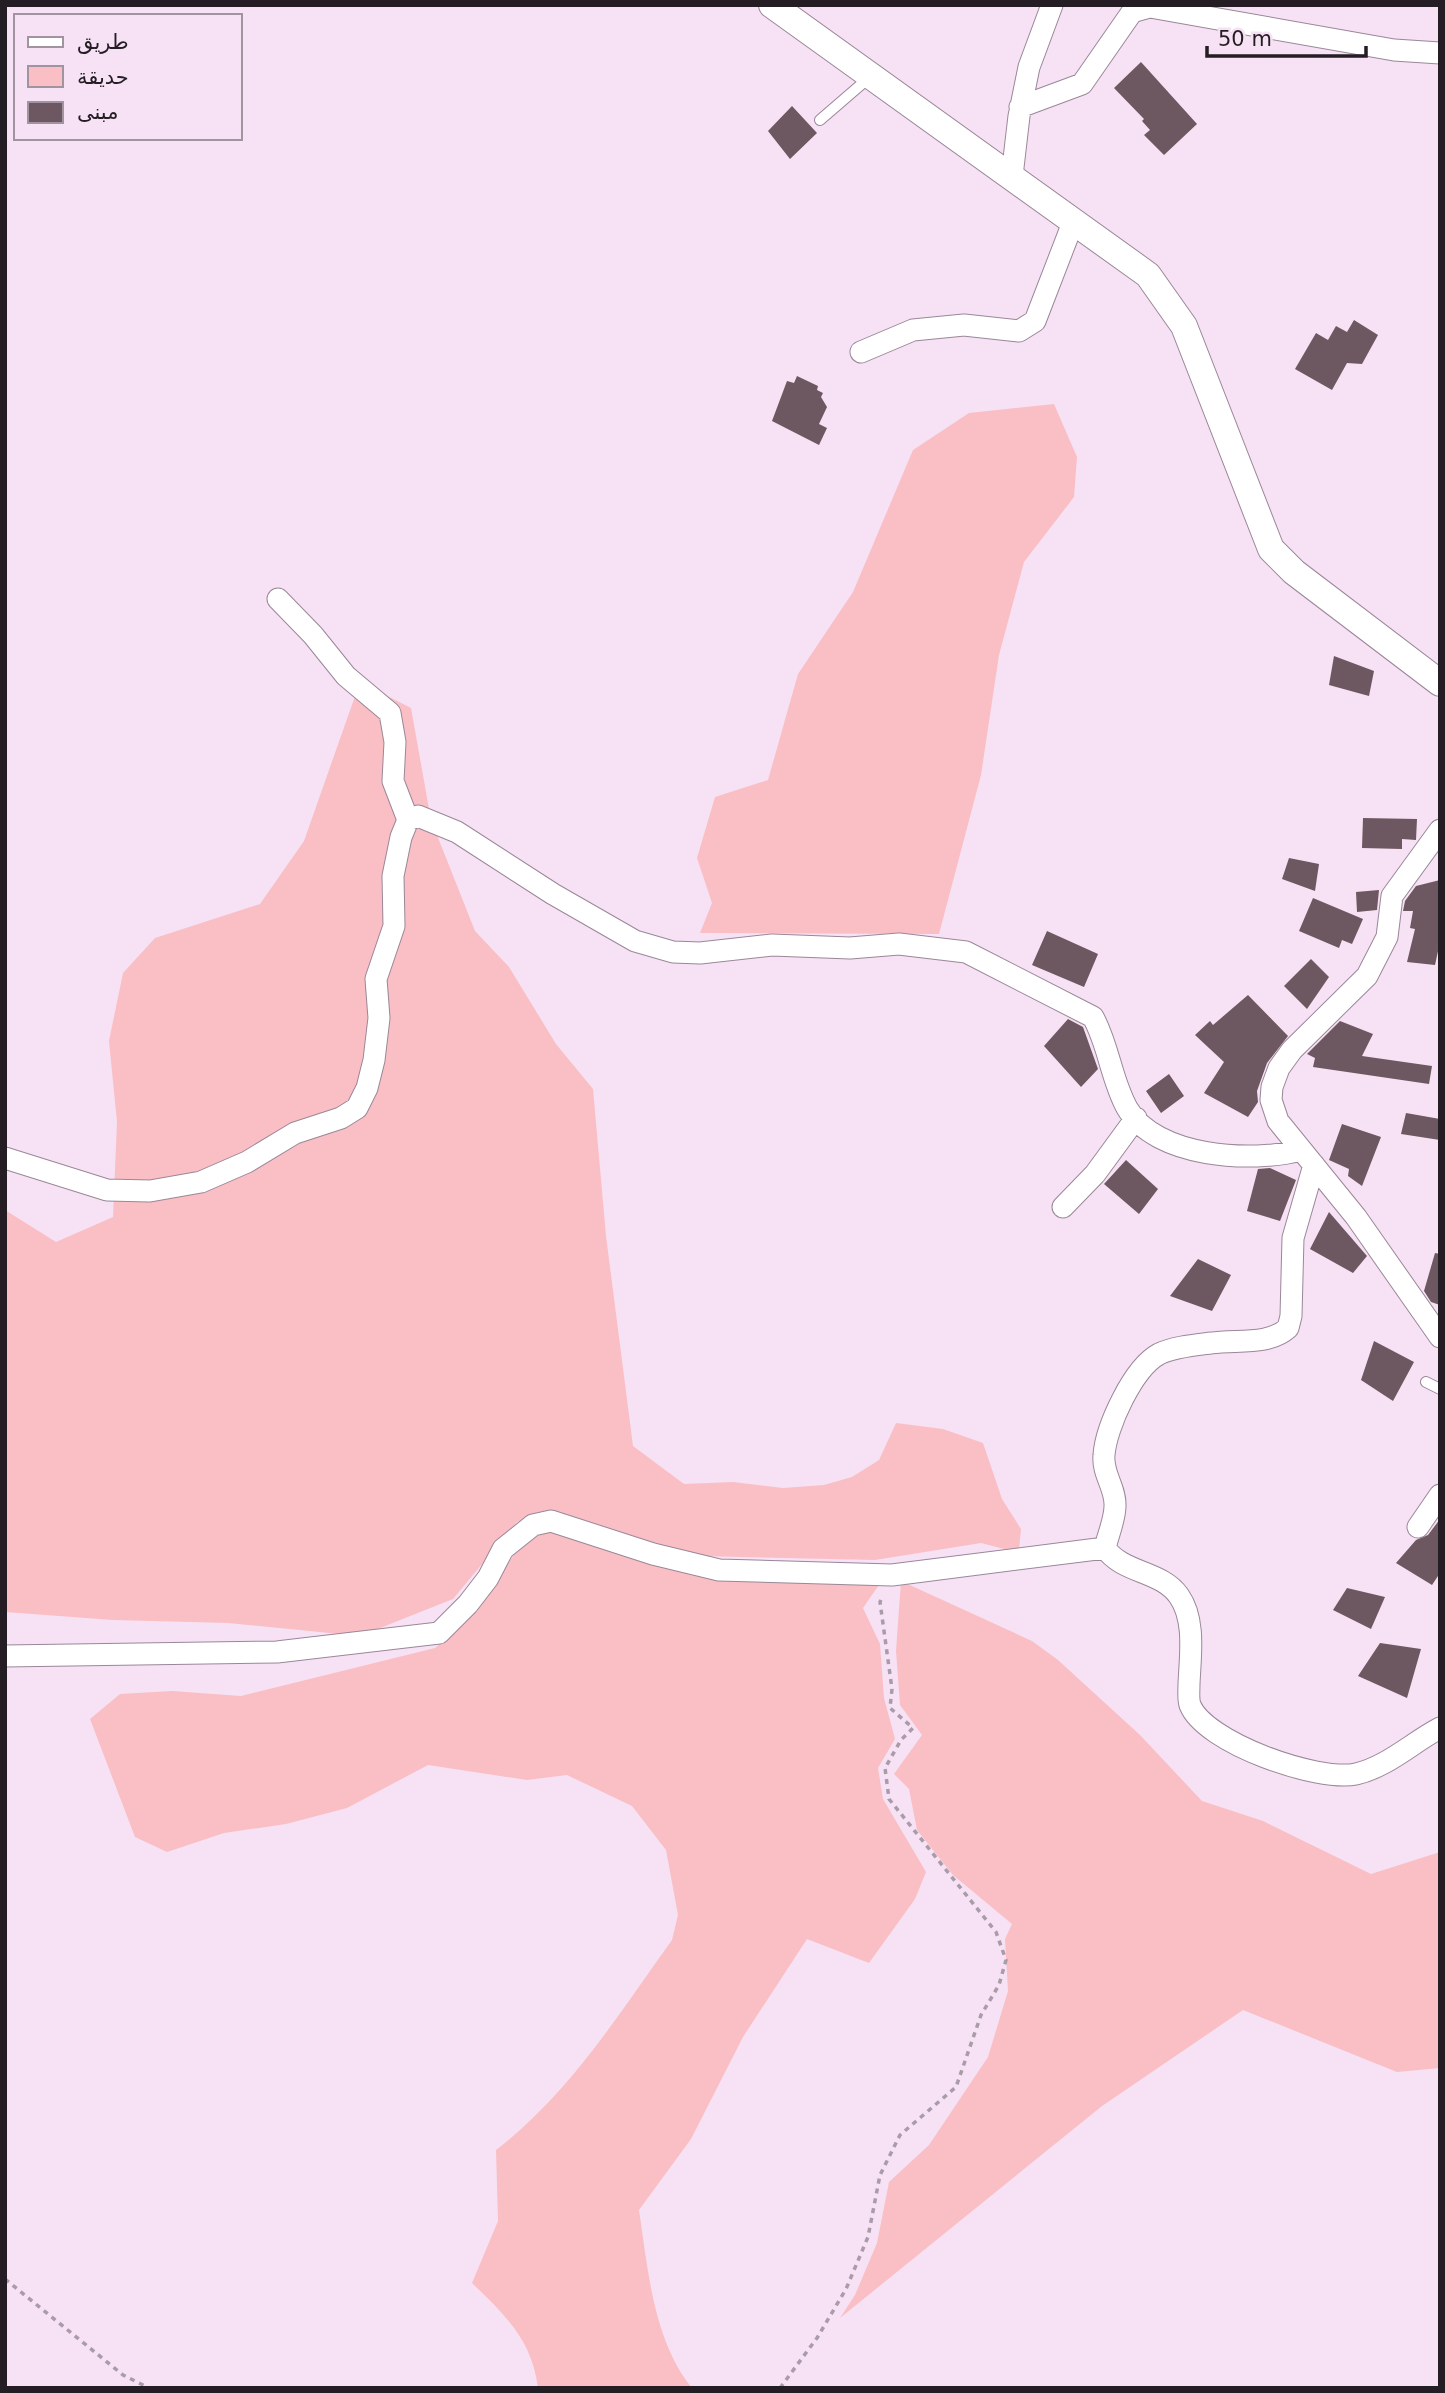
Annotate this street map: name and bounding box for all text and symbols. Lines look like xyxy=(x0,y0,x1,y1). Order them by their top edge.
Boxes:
legend xyxy=(14,14,242,140)
scale bar xyxy=(1207,14,1366,58)
text: 50 m xyxy=(1218,27,1272,51)
text: طريق xyxy=(77,30,129,54)
text: حديقة xyxy=(77,65,129,89)
text: مبنى xyxy=(77,100,118,124)

